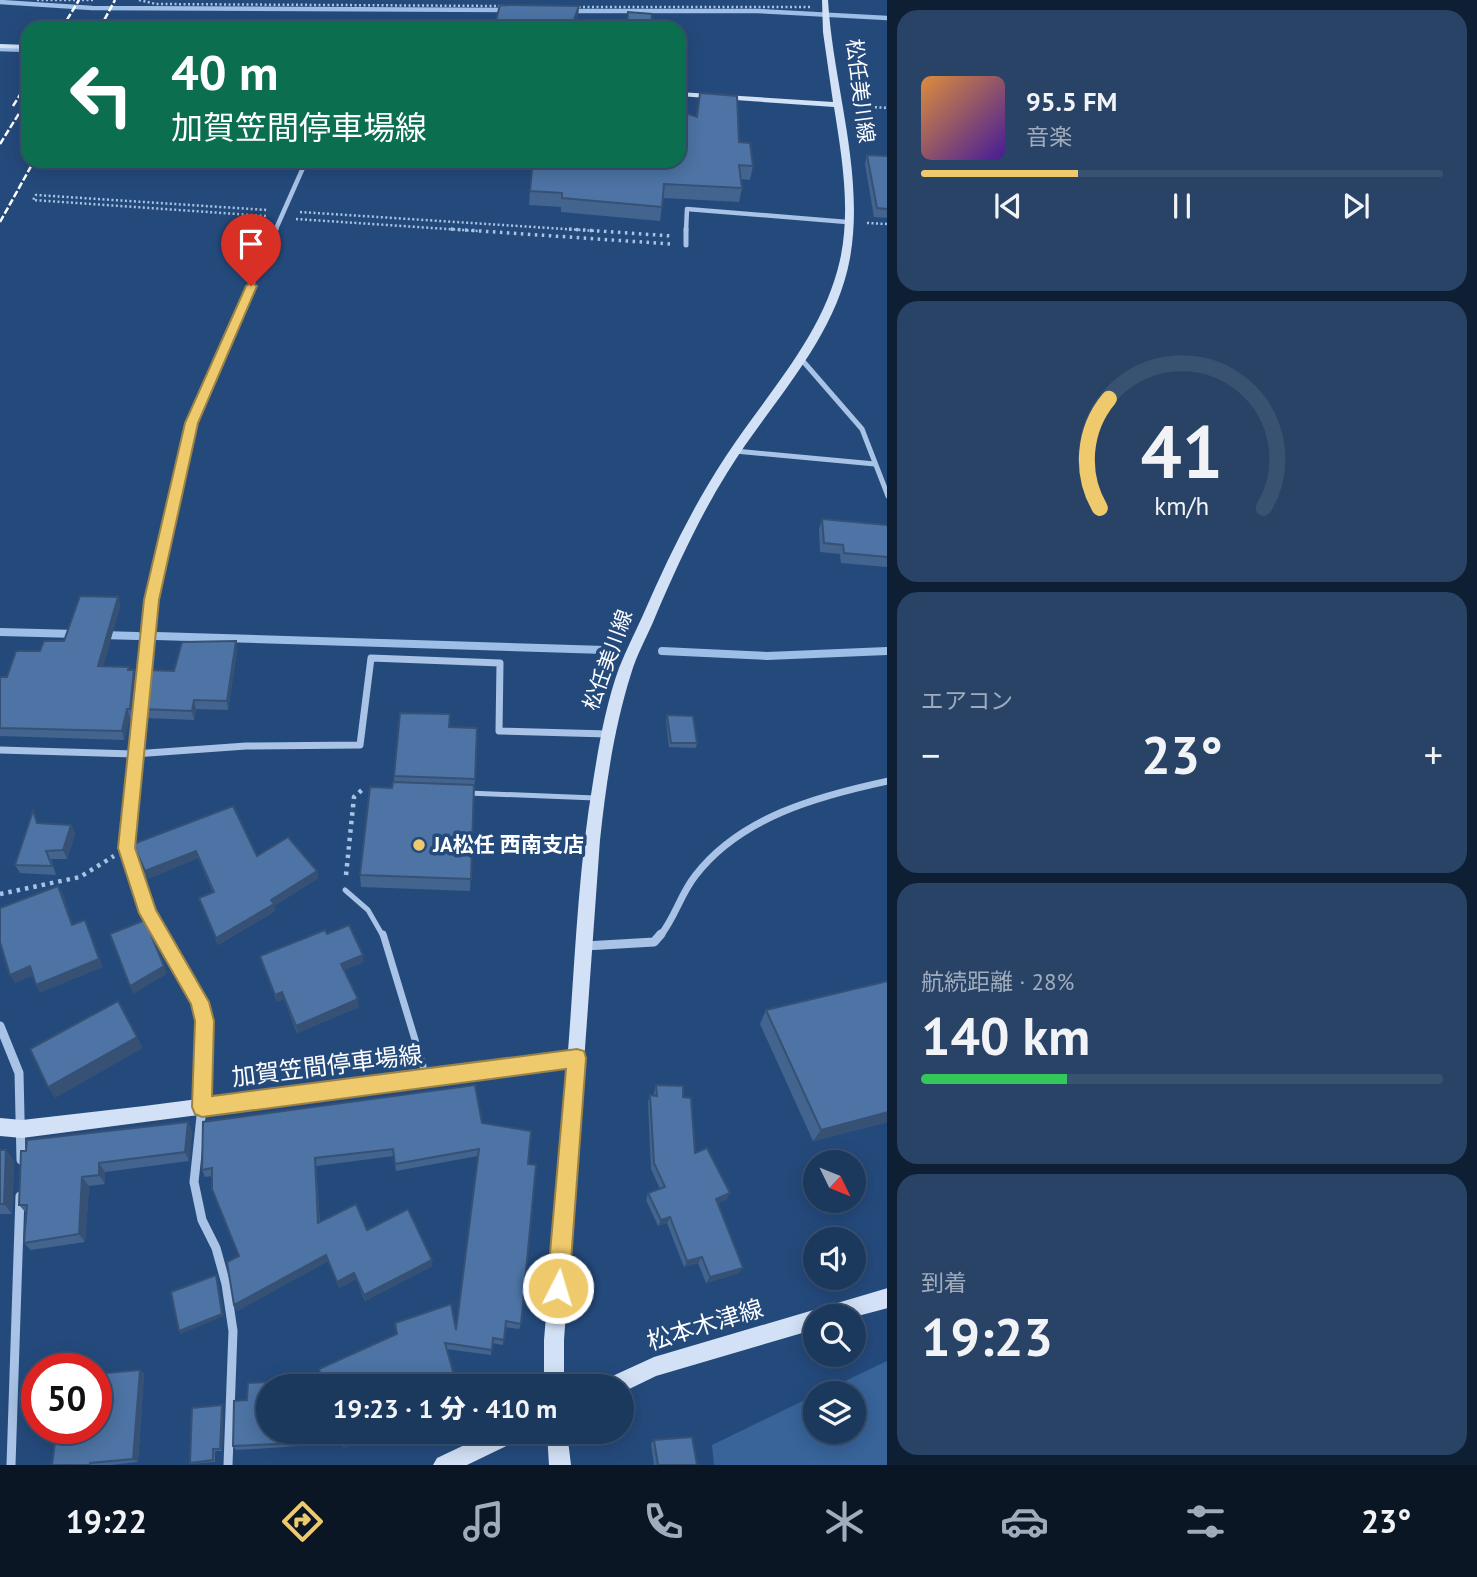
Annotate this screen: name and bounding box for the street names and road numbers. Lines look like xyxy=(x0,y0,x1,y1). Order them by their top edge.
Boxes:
street label: 松任美川線 xyxy=(841,37,880,145)
street label: 松任美川線 xyxy=(577,606,638,714)
street label: 加賀笠間停車場線 xyxy=(230,1038,424,1093)
street label: 松本木津線 xyxy=(643,1292,767,1357)

